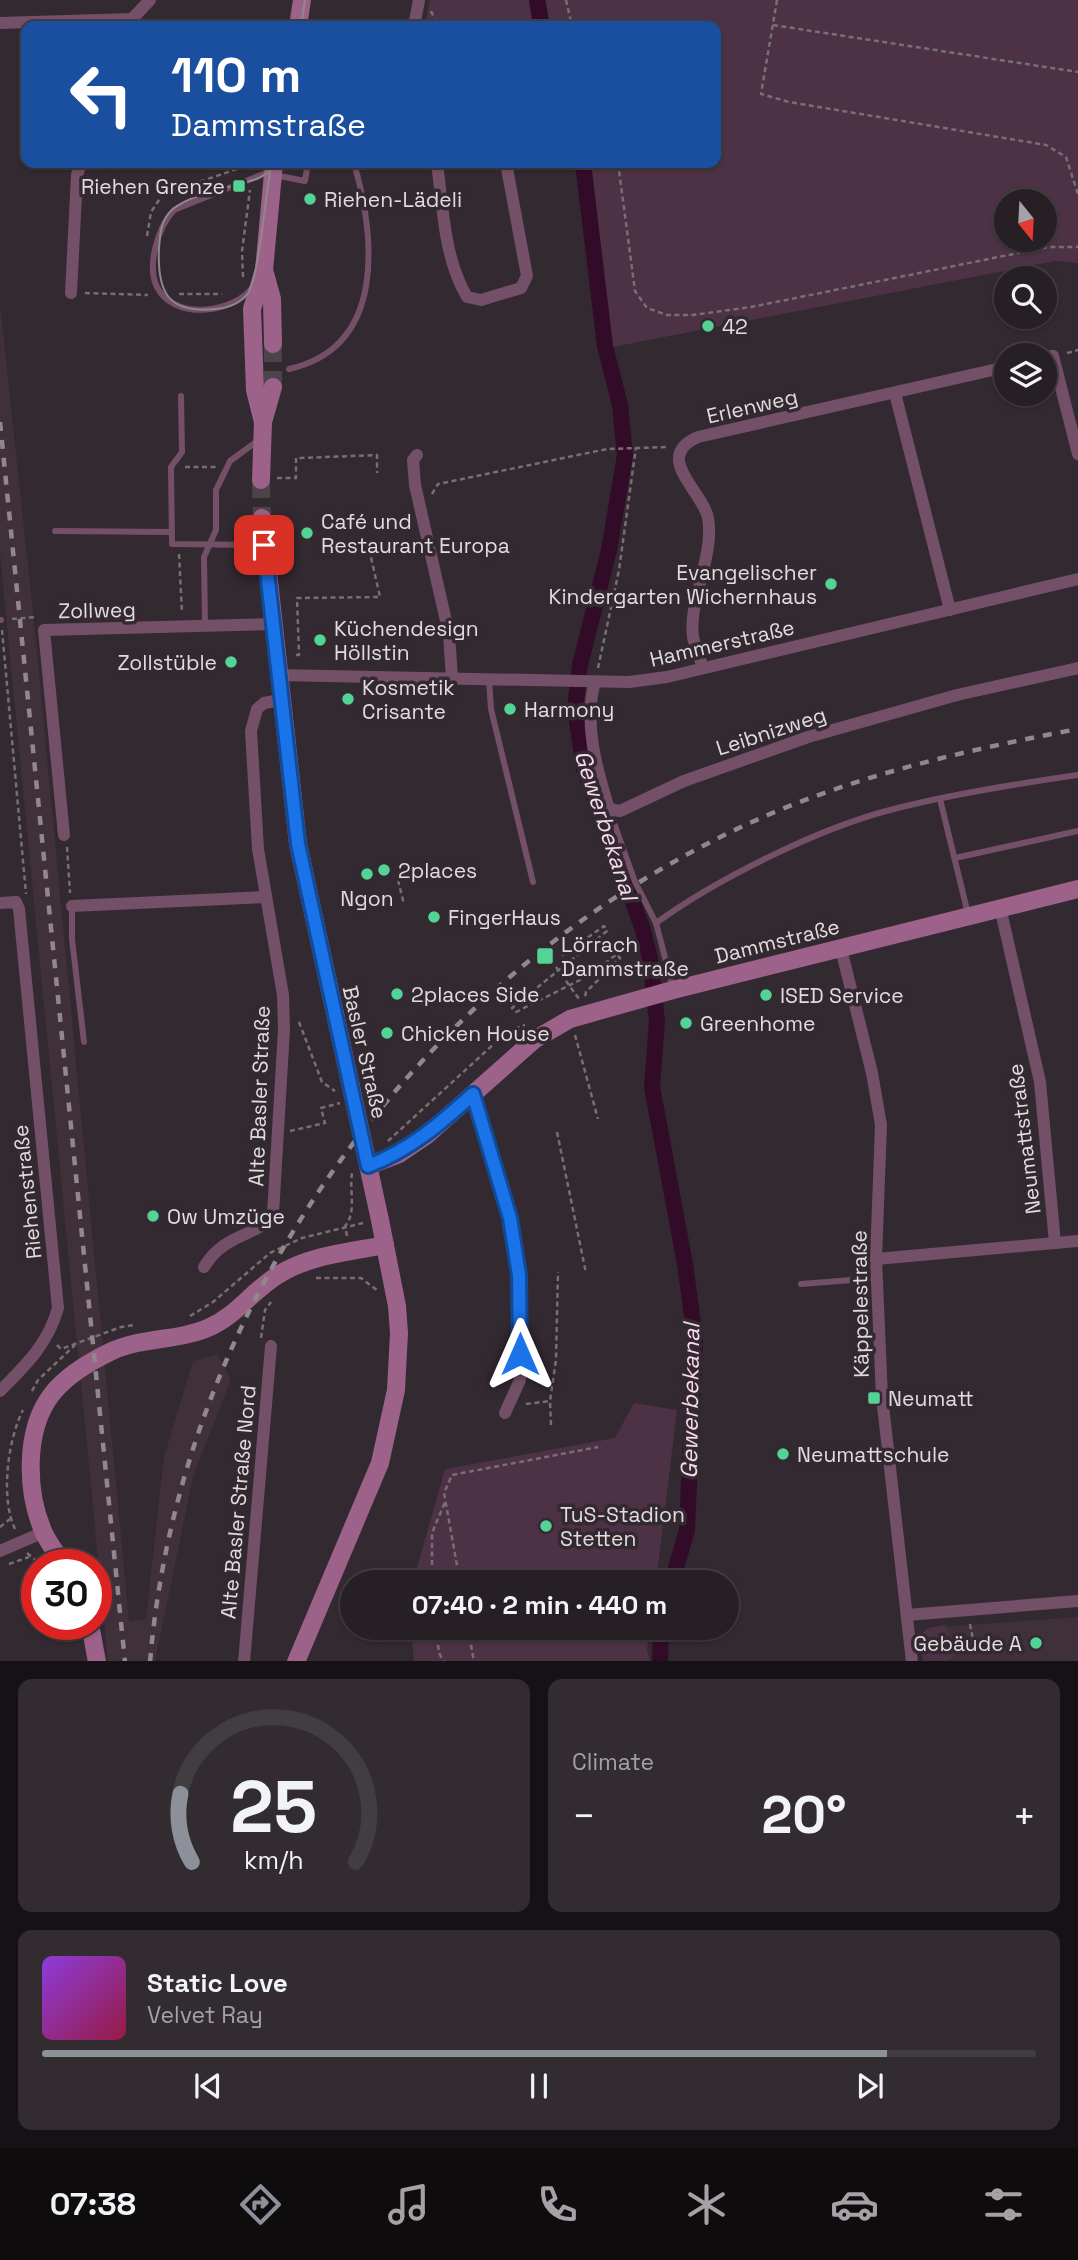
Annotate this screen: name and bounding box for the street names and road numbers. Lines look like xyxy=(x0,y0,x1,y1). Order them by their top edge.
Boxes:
street label: Erlenweg xyxy=(704,382,800,430)
street label: Zollweg xyxy=(58,596,136,624)
street label: Hammerstraße xyxy=(647,613,797,673)
street label: Leibnizweg xyxy=(713,701,829,761)
street label: Dammstraße xyxy=(712,912,842,970)
street label: Basler Straße xyxy=(337,983,393,1121)
street label: Alte Basler Straße xyxy=(242,1005,276,1187)
street label: Neumattstraße xyxy=(1001,1062,1047,1216)
street label: Riehenstraße xyxy=(7,1124,47,1260)
street label: Käppelestraße xyxy=(845,1230,875,1378)
street label: Alte Basler Straße Nord xyxy=(214,1384,262,1620)

